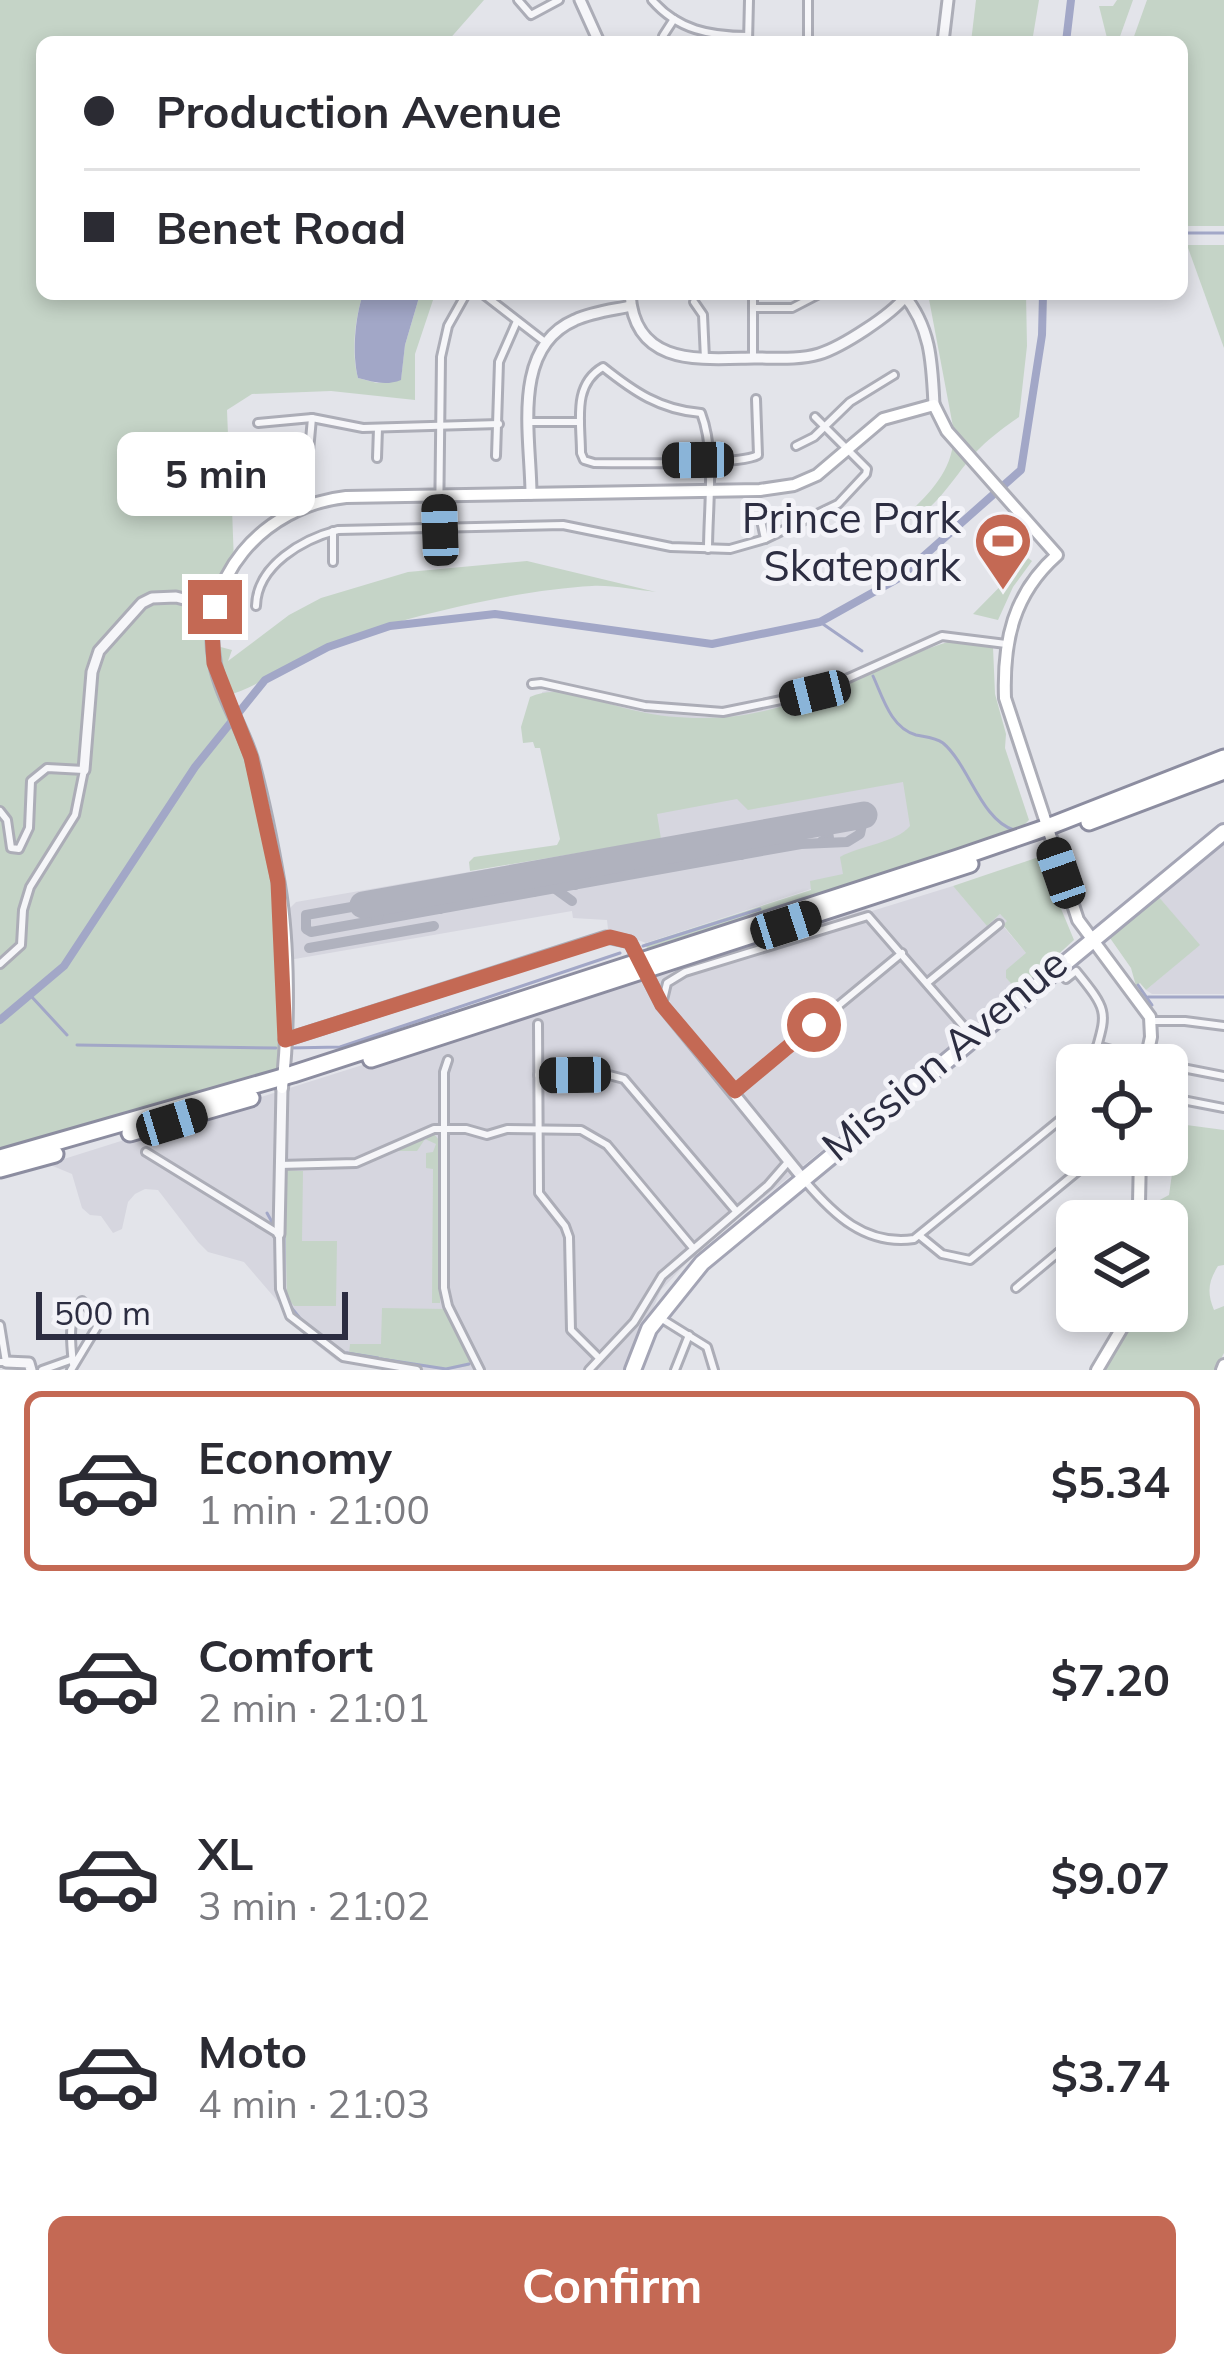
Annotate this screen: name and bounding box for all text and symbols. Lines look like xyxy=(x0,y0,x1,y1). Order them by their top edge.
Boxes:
text: Production Avenue xyxy=(156,83,562,139)
text: Benet Road xyxy=(156,199,406,255)
callout: 5 min xyxy=(116,433,314,517)
car xyxy=(662,441,734,479)
text: 5 min xyxy=(165,449,267,498)
place label: Prince Park Skatepark xyxy=(742,491,961,592)
car xyxy=(421,493,459,567)
sports icon: Prince Park Skatepark xyxy=(972,510,1034,592)
route end xyxy=(188,580,242,634)
car xyxy=(776,667,854,719)
car xyxy=(1032,833,1090,913)
car xyxy=(746,897,826,953)
street label: Mission Avenue xyxy=(811,936,1077,1172)
route start xyxy=(787,998,841,1052)
map controls xyxy=(1056,1044,1188,1332)
button: locate xyxy=(1056,1044,1188,1176)
car xyxy=(539,1056,611,1094)
car xyxy=(132,1094,212,1150)
button: layers xyxy=(1056,1200,1188,1332)
scale bar xyxy=(36,1286,348,1339)
text: 500 m xyxy=(54,1292,151,1333)
icon: car xyxy=(54,1427,162,1535)
text: Economy xyxy=(198,1429,392,1485)
text: $5.34 xyxy=(1051,1453,1170,1509)
text: 1 min · 21:00 xyxy=(198,1485,430,1534)
icon: car xyxy=(54,1625,162,1733)
text: Comfort xyxy=(198,1627,373,1683)
text: $7.20 xyxy=(1051,1651,1170,1707)
text: 2 min · 21:01 xyxy=(198,1683,430,1732)
icon: car xyxy=(54,1823,162,1931)
text: XL xyxy=(198,1825,253,1881)
text: $9.07 xyxy=(1051,1849,1170,1905)
text: 3 min · 21:02 xyxy=(198,1881,430,1930)
icon: car xyxy=(54,2021,162,2129)
text: Moto xyxy=(198,2023,307,2079)
text: $3.74 xyxy=(1051,2047,1170,2103)
text: 4 min · 21:03 xyxy=(198,2079,430,2128)
button: Confirm xyxy=(48,2216,1176,2354)

